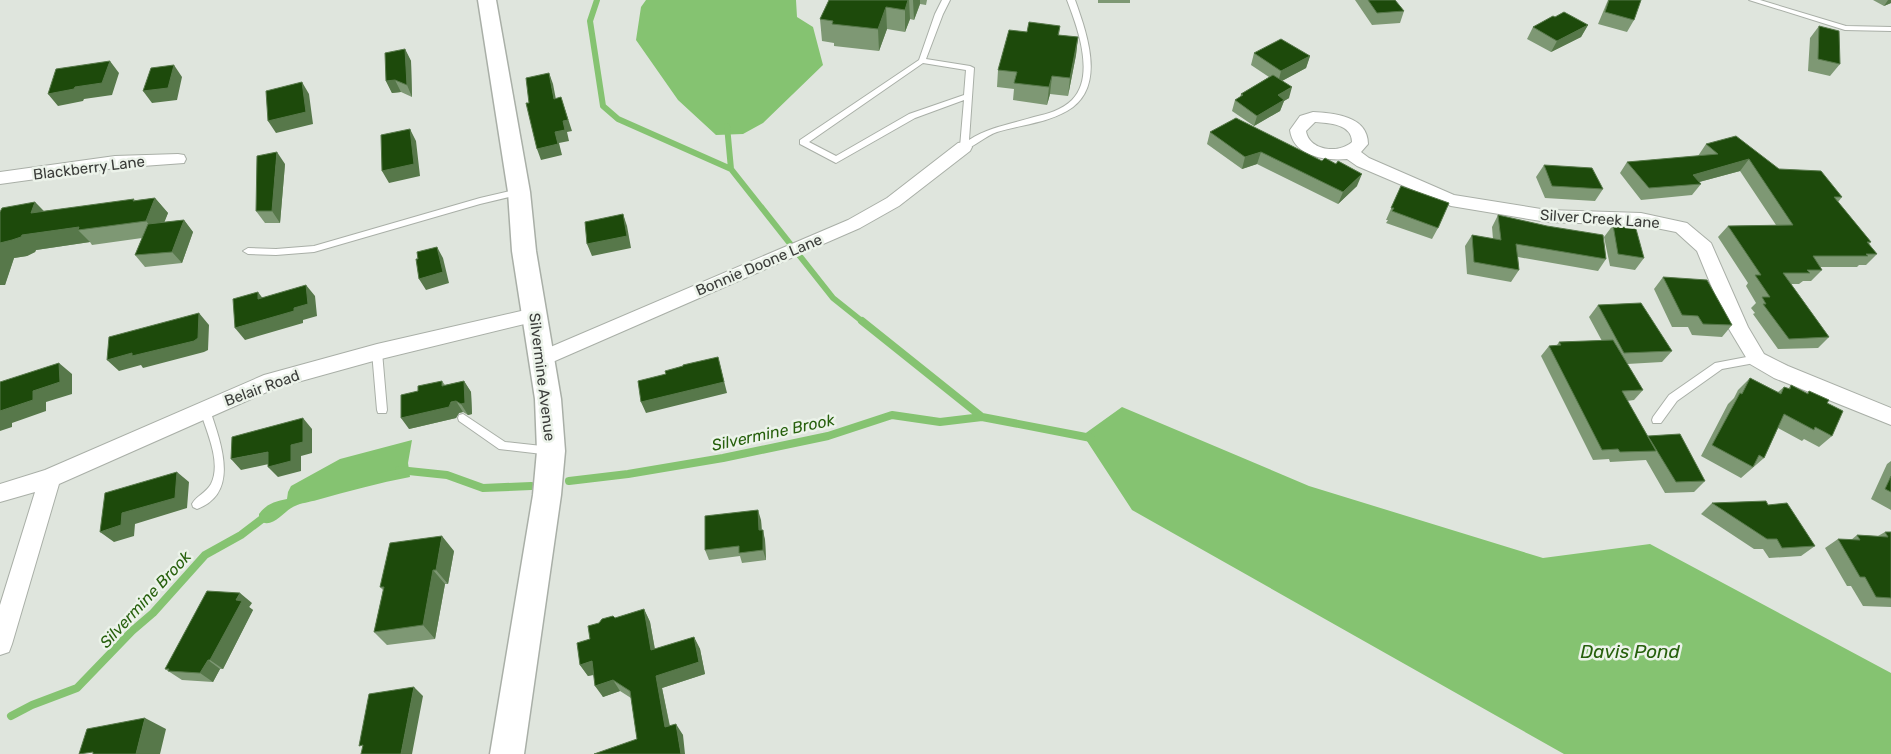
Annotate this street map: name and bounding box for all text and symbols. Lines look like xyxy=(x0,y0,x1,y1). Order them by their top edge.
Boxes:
street label: Blackberry Lane xyxy=(32,152,146,184)
street label: Silver Creek Lane xyxy=(1540,206,1660,232)
street label: Bonnie Doone Lane xyxy=(693,230,825,300)
street label: Silvermine Avenue xyxy=(525,312,559,442)
street label: Belair Road xyxy=(222,366,302,410)
water label: Silvermine Brook xyxy=(710,410,837,455)
water label: Silvermine Brook xyxy=(96,546,196,652)
water label: Davis Pond xyxy=(1580,640,1681,663)

